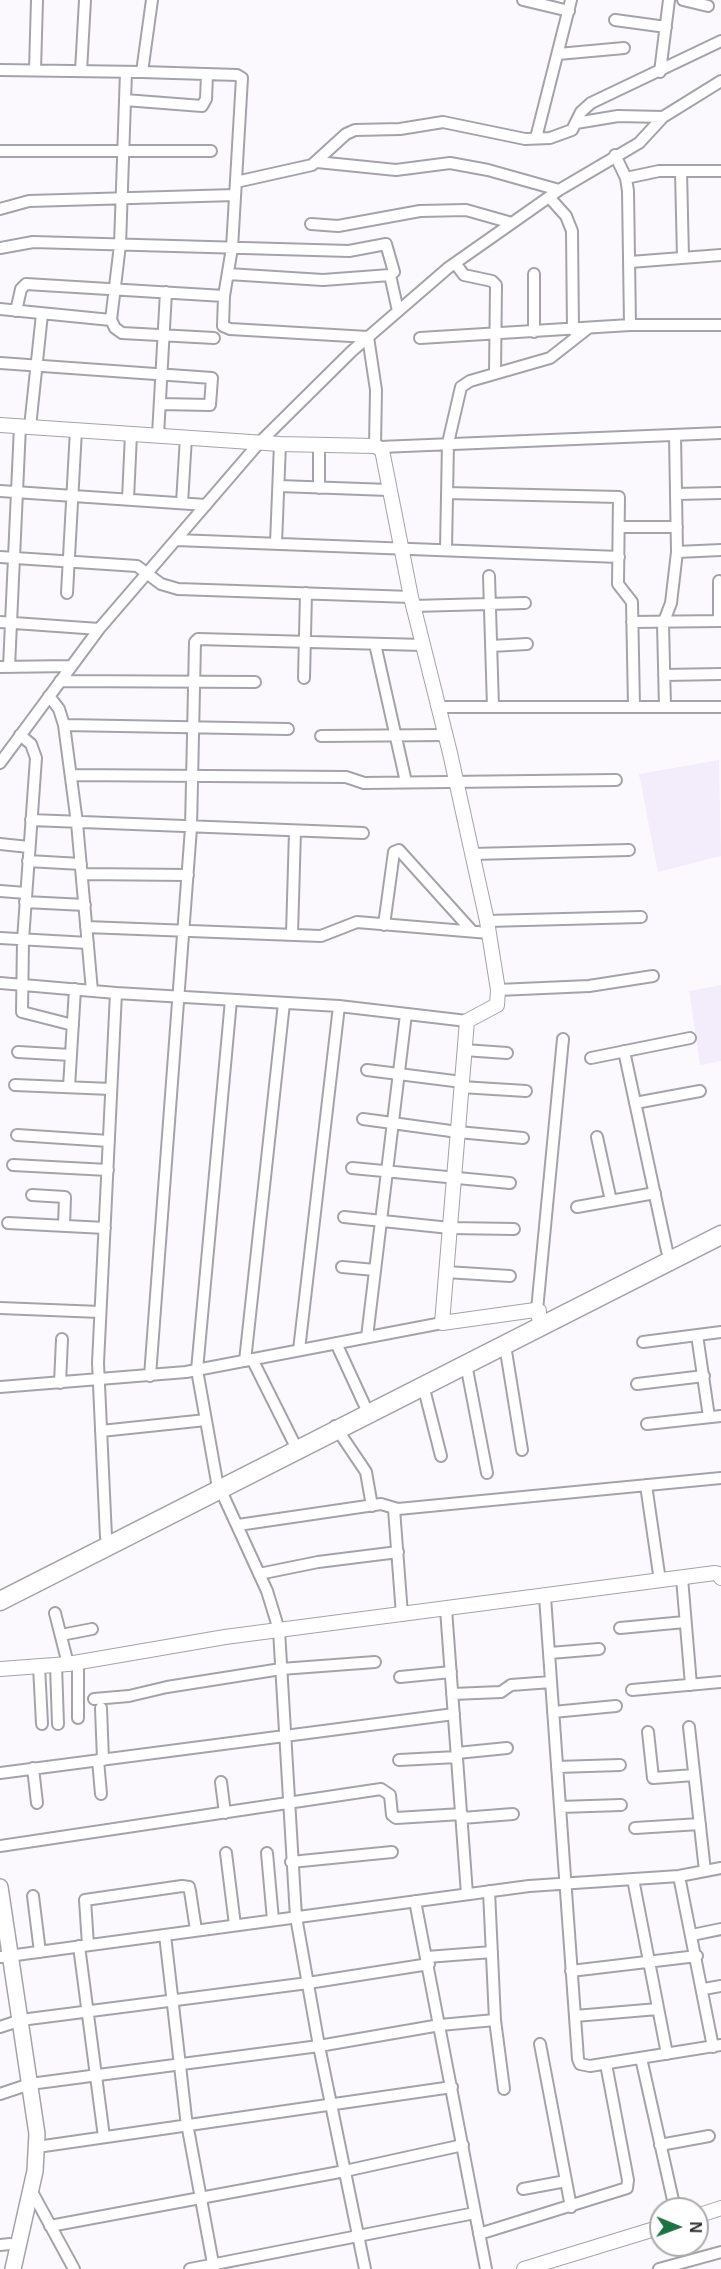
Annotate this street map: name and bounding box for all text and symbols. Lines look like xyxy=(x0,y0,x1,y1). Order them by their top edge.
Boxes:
north arrow xyxy=(649,2197,709,2257)
text: N xyxy=(687,2221,704,2233)

